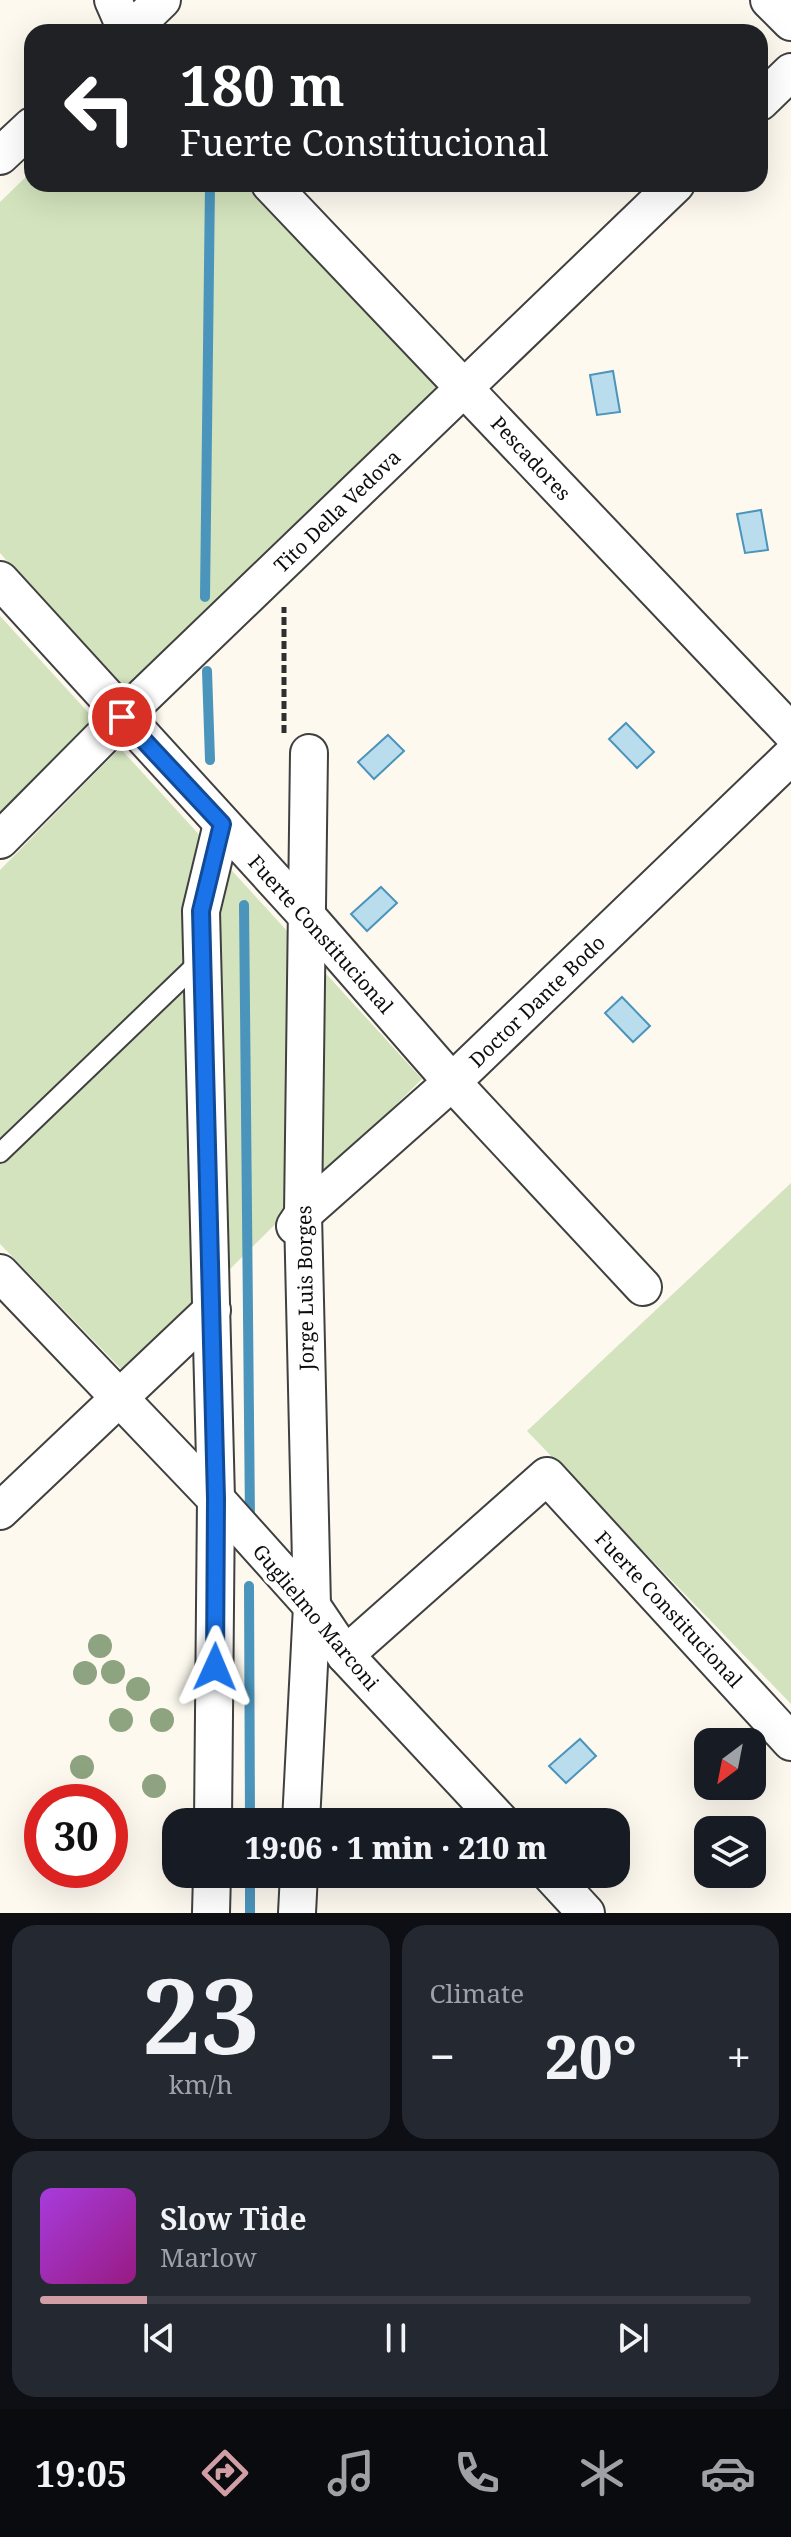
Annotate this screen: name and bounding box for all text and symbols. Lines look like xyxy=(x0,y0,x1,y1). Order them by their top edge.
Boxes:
text: 180 m xyxy=(180,46,345,122)
icon: left xyxy=(48,56,152,160)
text: Fuerte Constitucional xyxy=(180,118,548,167)
street label: Pescadores xyxy=(485,410,577,506)
street label: Tito Della Vedova xyxy=(268,444,406,578)
pin xyxy=(88,683,156,751)
icon: arrive xyxy=(100,695,144,739)
street label: Fuerte Constitucional xyxy=(243,849,399,1019)
street label: Doctor Dante Bodo xyxy=(463,929,611,1073)
street label: Jorge Luis Borges xyxy=(290,1205,320,1372)
street label: Fuerte Constitucional xyxy=(589,1525,749,1693)
street label: Guglielmo Marconi xyxy=(247,1538,386,1696)
position arrow xyxy=(173,1625,257,1709)
north arrow xyxy=(694,1728,766,1800)
map controls xyxy=(694,1728,766,1888)
speed limit sign: 30 xyxy=(24,1784,128,1888)
button: layers xyxy=(694,1816,766,1888)
text: 19:06 · 1 min · 210 m xyxy=(245,1827,547,1868)
text: 23 xyxy=(142,1943,260,2084)
text: Climate xyxy=(430,1975,524,2011)
text: 20° xyxy=(545,2015,637,2097)
text: − xyxy=(430,2026,455,2086)
text: + xyxy=(726,2026,751,2086)
text: km/h xyxy=(169,2066,233,2102)
text: Slow Tide xyxy=(160,2198,307,2239)
text: Marlow xyxy=(160,2239,257,2275)
icon: previous xyxy=(137,2316,181,2360)
icon: pause xyxy=(374,2316,418,2360)
icon: next xyxy=(611,2316,655,2360)
icon: directions xyxy=(197,2445,253,2501)
icon: music xyxy=(323,2445,379,2501)
icon: phone xyxy=(449,2445,505,2501)
icon: climate xyxy=(574,2445,630,2501)
icon: car xyxy=(700,2445,756,2501)
text: 19:05 xyxy=(35,2449,127,2498)

